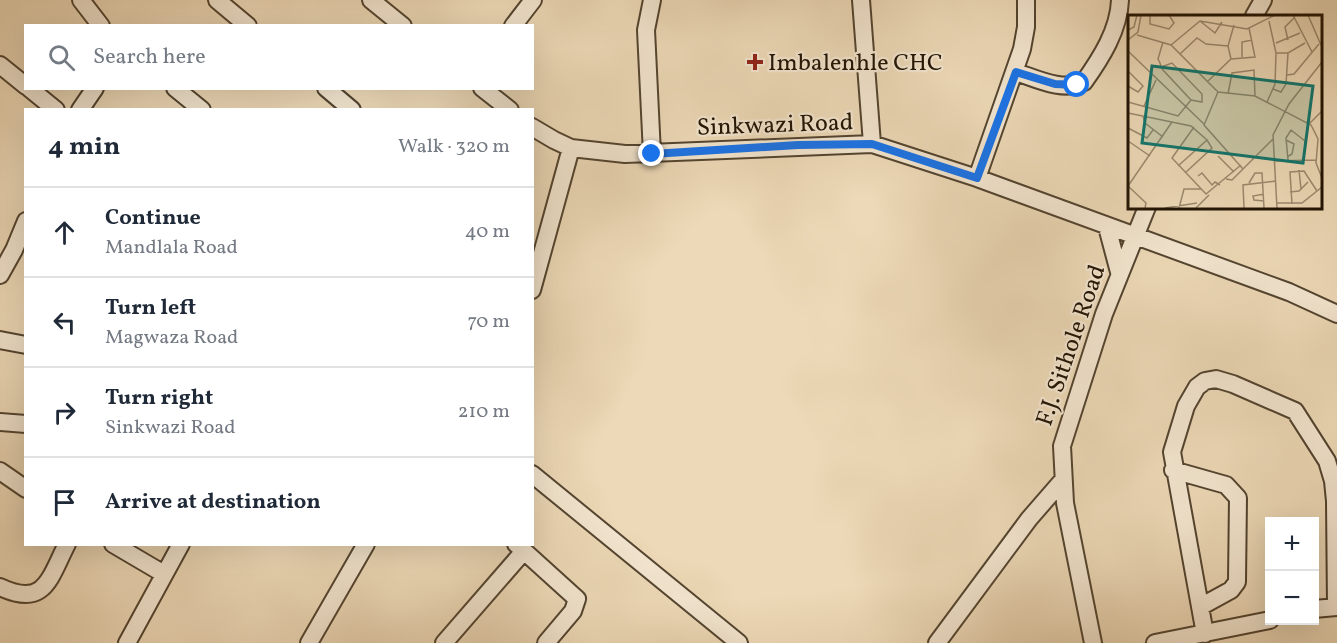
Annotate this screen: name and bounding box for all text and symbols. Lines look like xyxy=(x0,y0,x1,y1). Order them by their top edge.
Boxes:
inset map xyxy=(1128,15,1322,208)
search box xyxy=(24,24,534,90)
icon: search xyxy=(45,41,78,74)
text: Search here xyxy=(93,42,206,73)
place label: Imbalenhle CHC xyxy=(768,47,943,81)
marker: Imbalenhle CHC xyxy=(746,53,764,71)
route start xyxy=(1063,71,1089,97)
street label: Sinkwazi Road xyxy=(696,106,854,146)
text: 4 min xyxy=(48,129,120,165)
text: Walk · 320 m xyxy=(398,133,510,161)
route end xyxy=(638,140,664,166)
text: Continue xyxy=(105,203,201,234)
icon: ahead xyxy=(48,216,81,249)
text: 40 m xyxy=(465,218,510,246)
text: Mandlala Road xyxy=(105,234,238,262)
street label: F.J. Sithole Road xyxy=(1028,261,1115,431)
text: Turn left xyxy=(105,293,196,324)
icon: left xyxy=(48,306,81,339)
text: 70 m xyxy=(467,308,510,336)
text: Magwaza Road xyxy=(105,324,238,352)
text: Turn right xyxy=(105,383,213,414)
icon: right xyxy=(48,396,81,429)
text: 210 m xyxy=(458,398,510,426)
text: Sinkwazi Road xyxy=(105,414,236,442)
icon: arrive xyxy=(48,486,81,519)
text: Arrive at destination xyxy=(105,487,321,518)
map controls xyxy=(1265,517,1319,625)
button: + xyxy=(1265,517,1319,571)
button: − xyxy=(1265,571,1319,625)

